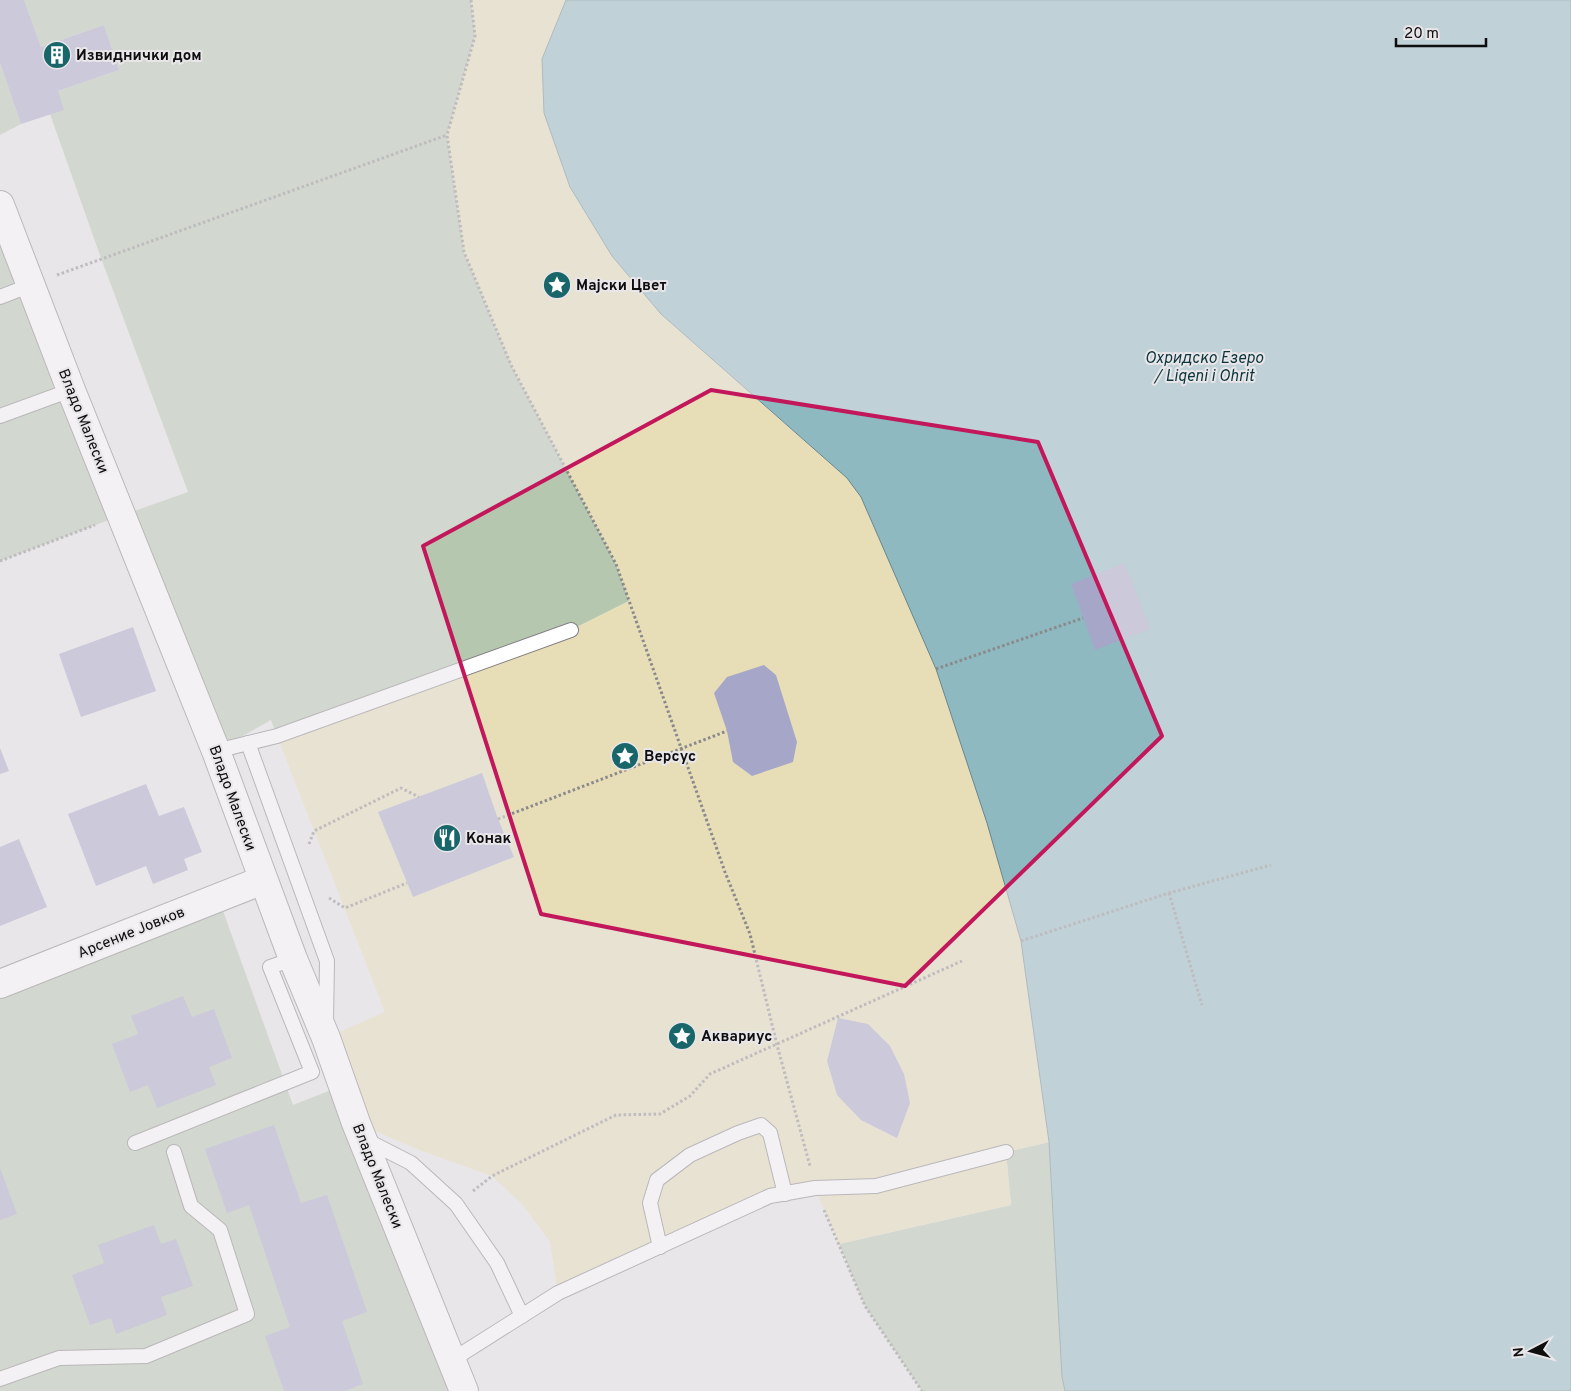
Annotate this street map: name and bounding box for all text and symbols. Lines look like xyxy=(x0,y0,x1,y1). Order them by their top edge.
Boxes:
scale bar xyxy=(1396,15,1486,47)
text: 20 m xyxy=(1404,25,1439,44)
building icon: Извиднички дом xyxy=(42,40,72,70)
place label: Извиднички дом xyxy=(76,47,202,66)
place icon: Мајски Цвет xyxy=(542,270,572,300)
place label: Мајски Цвет xyxy=(576,277,667,296)
water label: Охридско Езеро / Liqeni i Ohrit xyxy=(1145,349,1264,387)
street label: Владо Малески xyxy=(53,367,112,477)
place icon: Версус xyxy=(610,741,640,771)
street label: Владо Малески xyxy=(204,743,260,854)
place label: Версус xyxy=(644,748,696,767)
restaurant icon: Конак xyxy=(432,823,462,853)
place label: Конак xyxy=(466,830,511,849)
street label: Арсение Јовков xyxy=(75,903,188,964)
place icon: Аквариус xyxy=(667,1021,697,1051)
place label: Аквариус xyxy=(701,1028,772,1047)
street label: Владо Малески xyxy=(347,1122,406,1232)
north arrow xyxy=(1506,1326,1556,1376)
text: N xyxy=(1511,1346,1529,1358)

